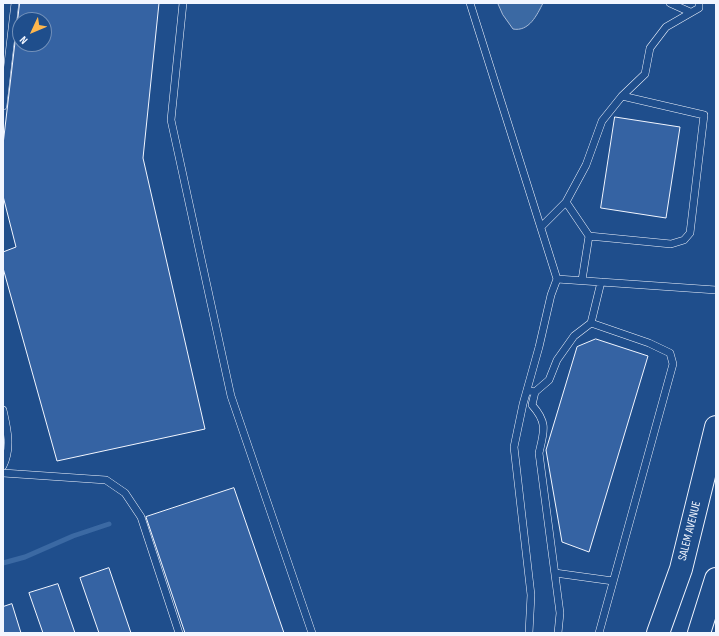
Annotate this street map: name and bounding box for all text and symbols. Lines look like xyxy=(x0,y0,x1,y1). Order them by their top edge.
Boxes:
north arrow xyxy=(12,12,52,52)
text: N xyxy=(17,33,30,47)
street label: SALEM AVENUE xyxy=(676,500,704,562)

